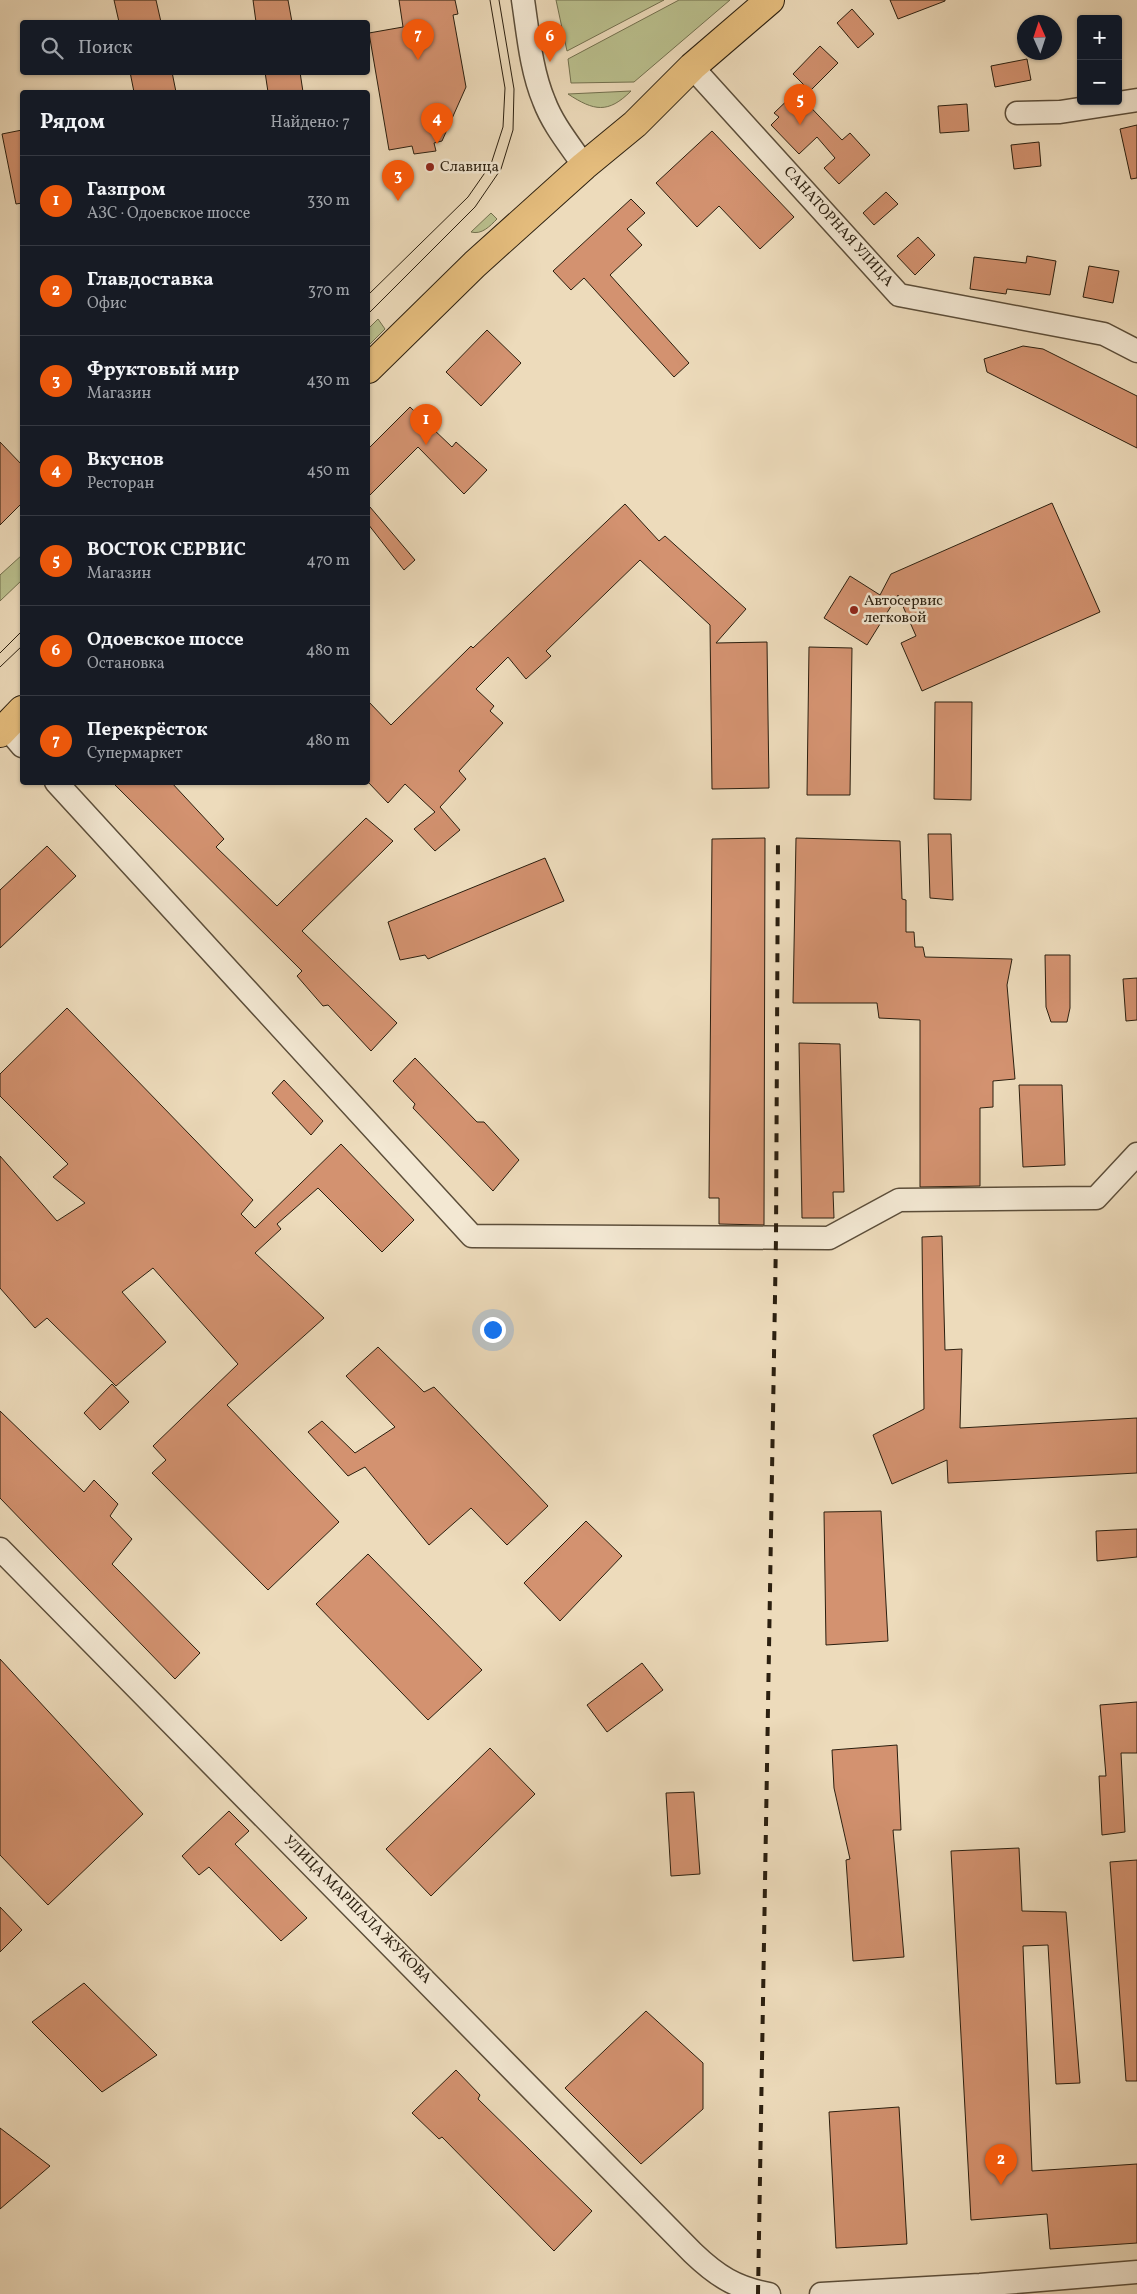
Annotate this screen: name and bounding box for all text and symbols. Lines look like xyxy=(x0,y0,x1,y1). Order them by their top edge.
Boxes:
north arrow xyxy=(1017,15,1062,60)
map controls xyxy=(1077,15,1122,105)
button: + xyxy=(1077,15,1122,60)
pin: 7 xyxy=(402,19,434,60)
search box xyxy=(20,20,370,75)
pin: 6 xyxy=(534,21,566,62)
icon: search xyxy=(38,34,66,62)
text: Поиск xyxy=(78,35,132,61)
button: − xyxy=(1077,60,1122,105)
pin: 5 xyxy=(784,84,816,125)
pin: 4 xyxy=(421,103,453,144)
text: Рядом xyxy=(40,108,105,137)
text: Найдено: 7 xyxy=(271,112,350,134)
place label: Славица xyxy=(440,157,499,178)
pin: 3 xyxy=(382,160,414,201)
marker: Славица xyxy=(424,161,436,173)
street label: САНАТОРНАЯ УЛИЦА xyxy=(778,162,898,292)
text: Газпром xyxy=(87,177,165,203)
text: 1 xyxy=(53,190,59,212)
text: 330 m xyxy=(307,190,350,212)
text: АЗС · Одоевское шоссе xyxy=(87,203,250,225)
text: Главдоставка xyxy=(87,267,214,293)
text: 2 xyxy=(52,280,60,302)
text: 370 m xyxy=(308,280,350,302)
text: Офис xyxy=(87,293,127,315)
text: Фруктовый мир xyxy=(87,357,239,383)
text: 3 xyxy=(52,370,60,392)
text: 430 m xyxy=(306,370,350,392)
text: Магазин xyxy=(87,383,151,405)
pin: 1 xyxy=(410,404,442,445)
text: Вкуснов xyxy=(87,447,164,473)
text: 4 xyxy=(51,460,61,482)
text: 450 m xyxy=(307,460,350,482)
text: Ресторан xyxy=(87,473,154,495)
text: ВОСТОК СЕРВИС xyxy=(87,537,246,563)
text: 5 xyxy=(52,550,60,572)
text: 470 m xyxy=(306,550,350,572)
text: Магазин xyxy=(87,563,151,585)
place label: Автосервис легковой xyxy=(864,591,943,629)
marker: Автосервис легковой xyxy=(848,604,860,616)
text: Одоевское шоссе xyxy=(87,627,244,653)
text: 6 xyxy=(52,640,60,662)
text: 480 m xyxy=(306,640,350,662)
text: Остановка xyxy=(87,653,165,675)
text: Перекрёсток xyxy=(87,717,208,743)
text: 7 xyxy=(52,730,60,752)
text: 480 m xyxy=(306,730,350,752)
text: Супермаркет xyxy=(87,743,183,765)
your location xyxy=(480,1317,506,1343)
street label: УЛИЦА МАРШАЛА ЖУКОВА xyxy=(278,1831,436,1989)
pin: 2 xyxy=(985,2144,1017,2185)

